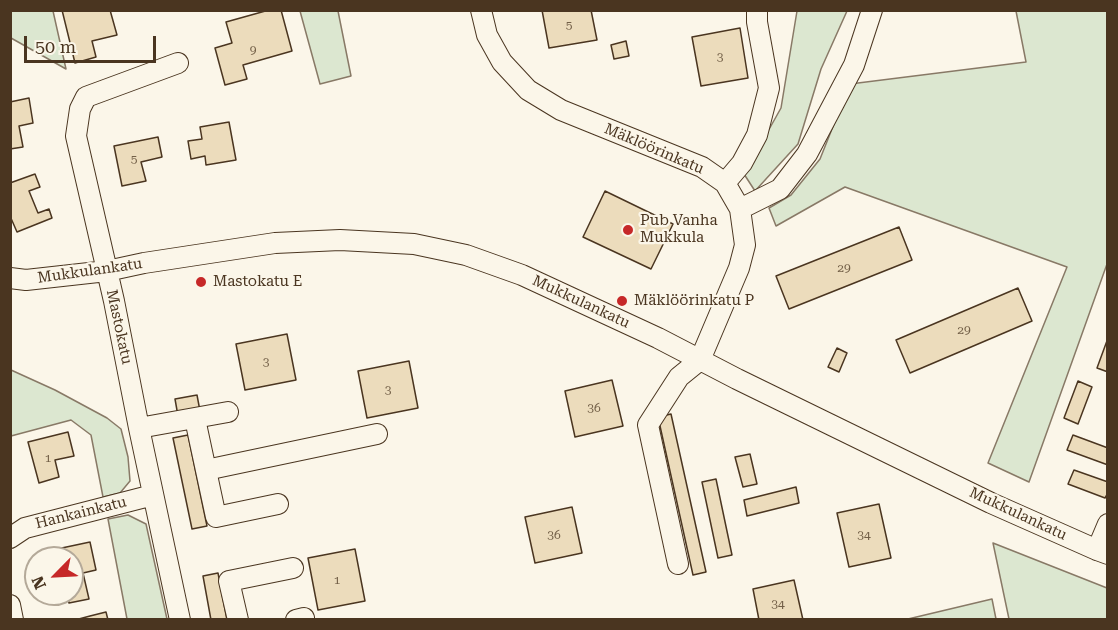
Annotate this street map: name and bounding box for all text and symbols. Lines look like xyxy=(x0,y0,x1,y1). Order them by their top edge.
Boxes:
house number: 5 xyxy=(566,18,572,32)
scale bar xyxy=(27,24,159,62)
text: 50 m xyxy=(35,36,76,57)
house number: 9 xyxy=(250,43,256,57)
house number: 3 xyxy=(717,50,723,64)
street label: Mäklöörinkatu xyxy=(601,120,707,178)
house number: 5 xyxy=(131,152,137,166)
place label: Pub Vanha Mukkula xyxy=(640,212,718,247)
marker: Pub Vanha Mukkula xyxy=(621,223,635,237)
street label: Mukkulankatu xyxy=(36,255,144,287)
house number: 29 xyxy=(837,261,851,275)
street label: Mukkulankatu xyxy=(529,272,633,332)
place label: Mastokatu E xyxy=(213,273,302,291)
marker: Mastokatu E xyxy=(194,275,208,289)
street label: Mastokatu xyxy=(102,288,136,366)
place label: Mäklöörinkatu P xyxy=(634,292,754,310)
marker: Mäklöörinkatu P xyxy=(615,294,629,308)
house number: 29 xyxy=(957,323,971,337)
house number: 3 xyxy=(263,355,269,369)
house number: 3 xyxy=(385,383,391,397)
house number: 36 xyxy=(587,401,601,415)
house number: 1 xyxy=(45,451,51,465)
street label: Mukkulankatu xyxy=(966,484,1070,544)
street label: Hankainkatu xyxy=(34,493,128,533)
house number: 36 xyxy=(547,528,561,542)
house number: 34 xyxy=(857,528,871,542)
north arrow xyxy=(24,546,84,606)
text: N xyxy=(28,573,50,592)
house number: 1 xyxy=(334,573,340,587)
house number: 34 xyxy=(771,597,785,611)

